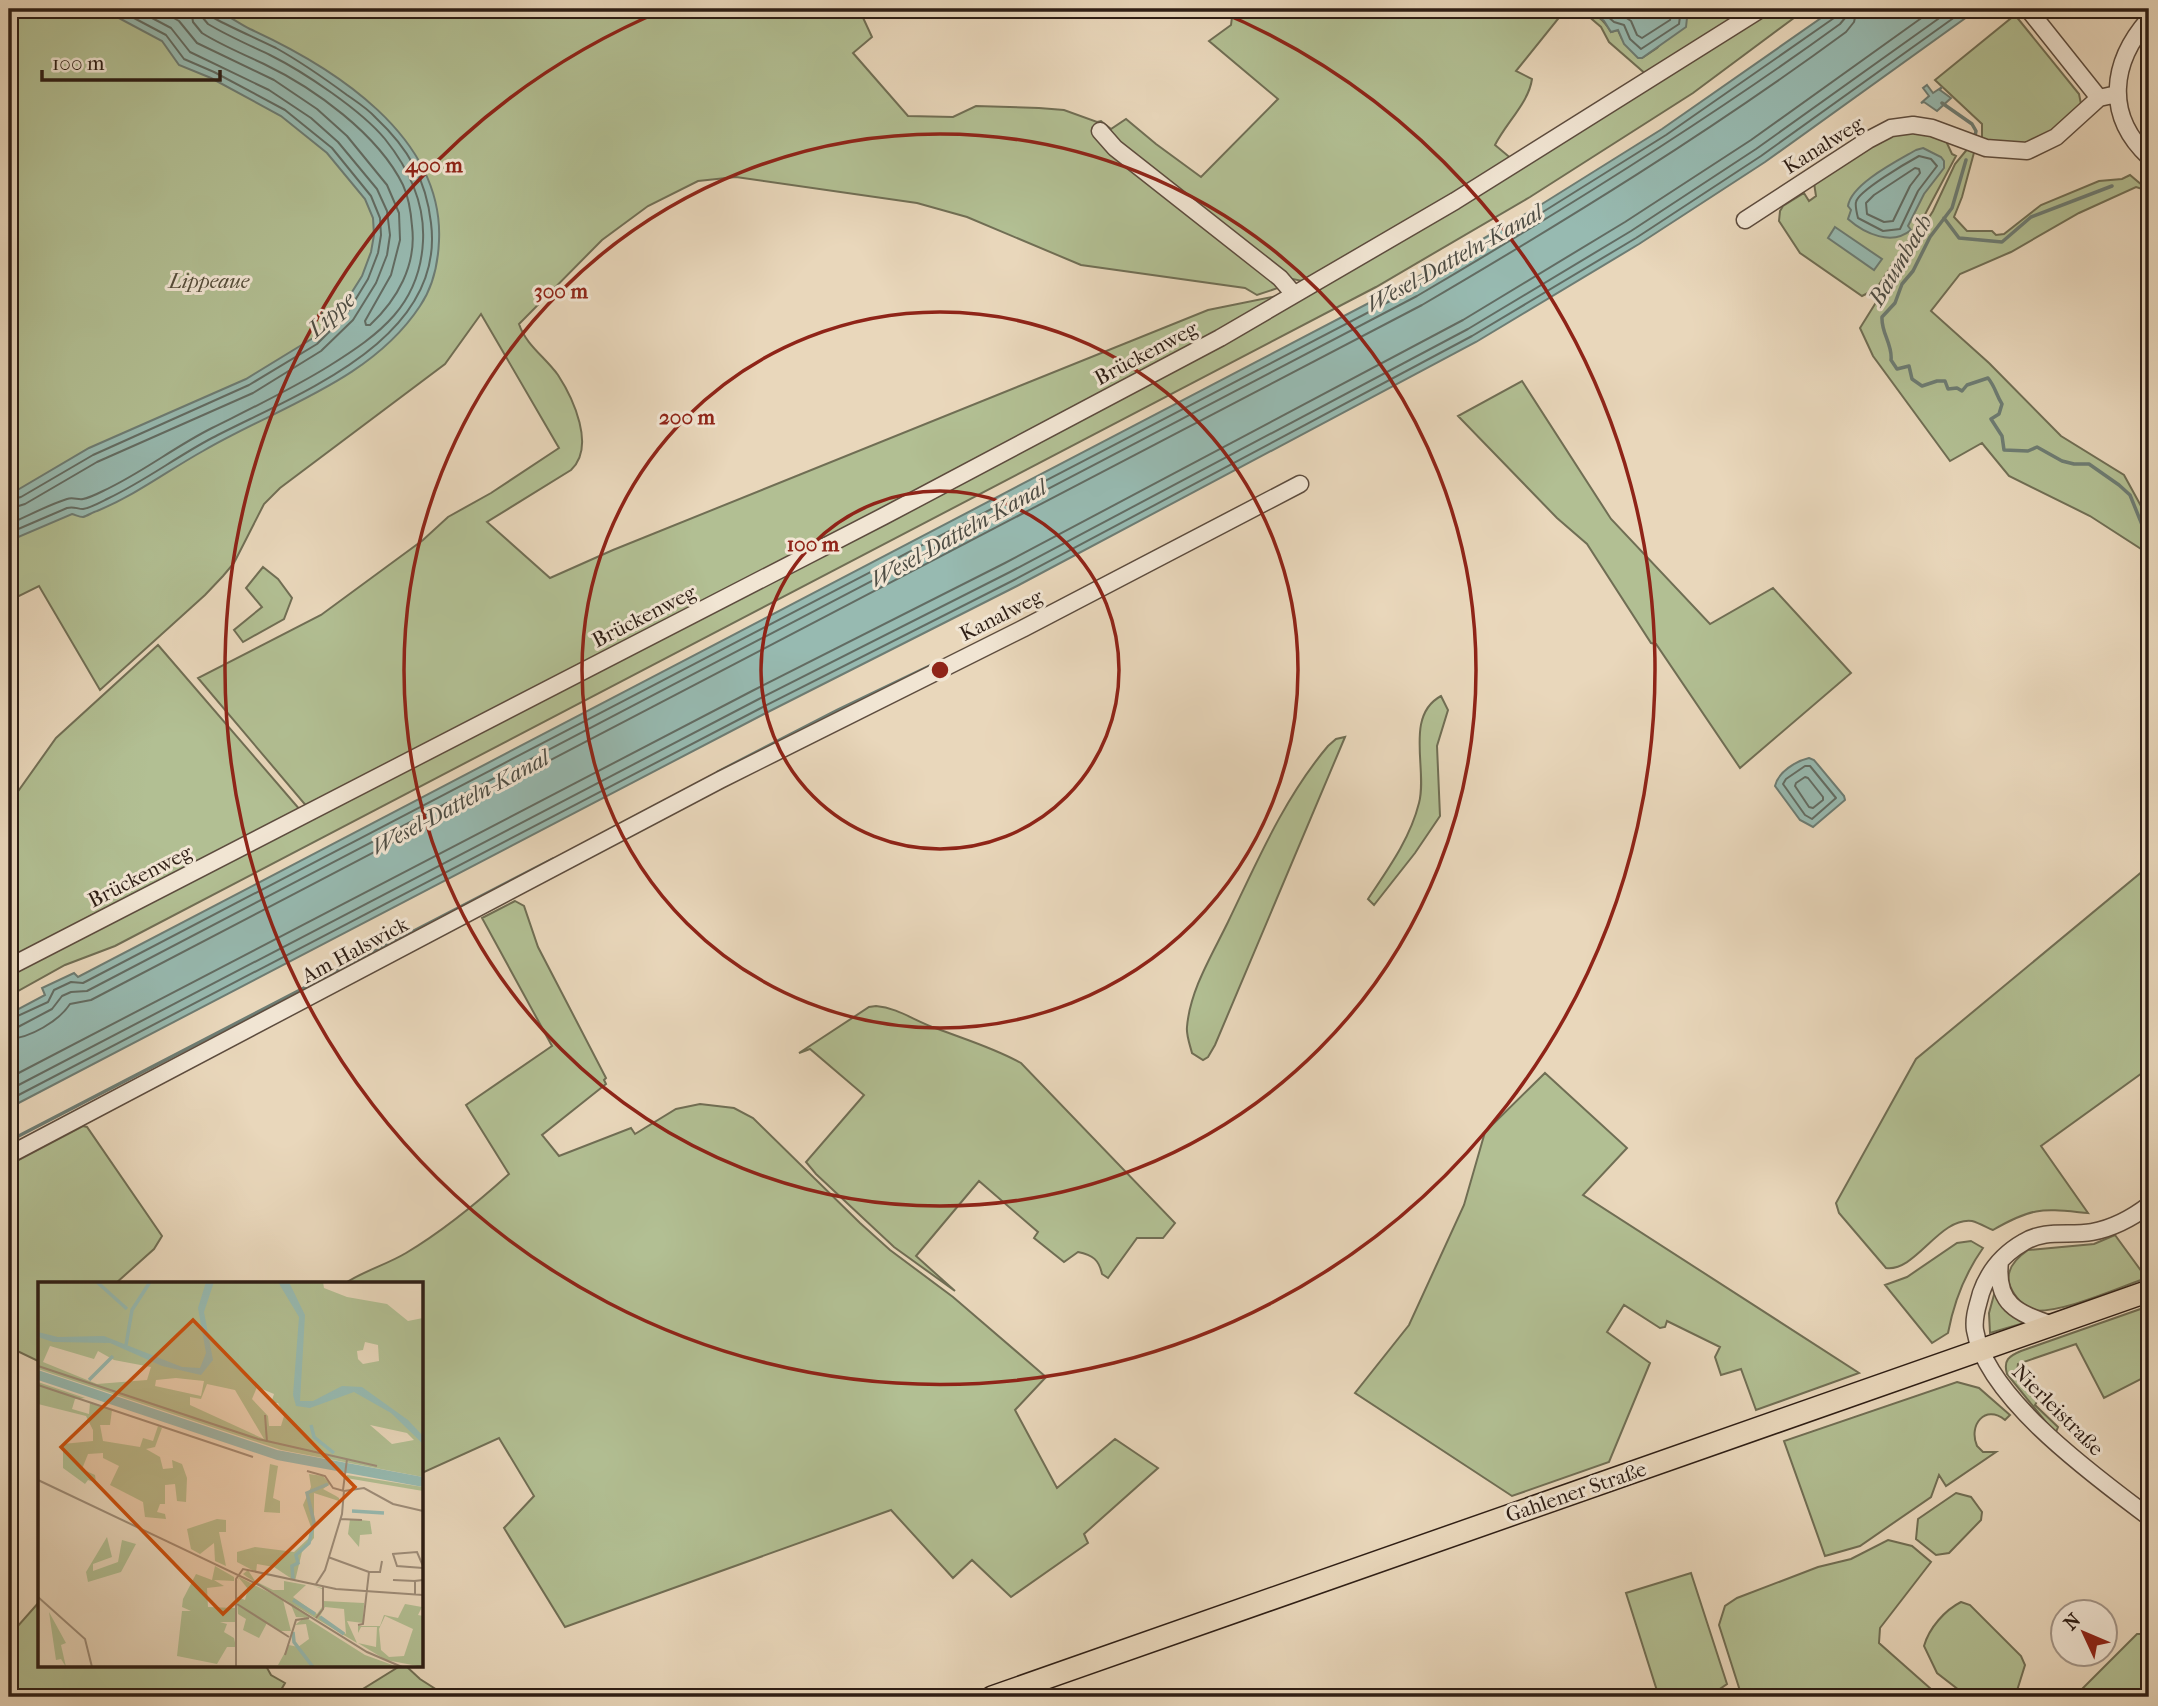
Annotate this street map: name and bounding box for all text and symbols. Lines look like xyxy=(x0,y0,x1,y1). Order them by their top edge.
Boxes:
scale bar xyxy=(42,38,220,82)
text: 100 m xyxy=(52,51,105,75)
street label: Kanalweg xyxy=(1779,111,1868,179)
text: 400 m xyxy=(404,153,463,178)
water label: Wesel-Datteln-Kanal xyxy=(1361,198,1549,318)
water label: Baumbach xyxy=(1862,210,1938,312)
park label: Lippeaue xyxy=(167,269,250,293)
text: 300 m xyxy=(534,279,588,303)
water label: Lippe xyxy=(301,286,361,344)
street label: Brückenweg xyxy=(1090,315,1202,390)
text: 200 m xyxy=(659,405,716,429)
water label: Wesel-Datteln-Kanal xyxy=(865,473,1053,593)
text: 100 m xyxy=(787,532,840,556)
street label: Brückenweg xyxy=(588,579,701,652)
street label: Kanalweg xyxy=(956,584,1047,646)
centre of rings xyxy=(928,658,952,682)
water label: Wesel-Datteln-Kanal xyxy=(367,743,556,861)
street label: Brückenweg xyxy=(84,839,197,912)
street label: Am Halswick xyxy=(297,912,413,989)
inset map xyxy=(38,1282,424,1668)
street label: Nierleistraße xyxy=(2007,1359,2109,1461)
street label: Gahlener Straße xyxy=(1502,1457,1650,1527)
north arrow xyxy=(2050,1598,2120,1668)
text: N xyxy=(2060,1609,2086,1635)

